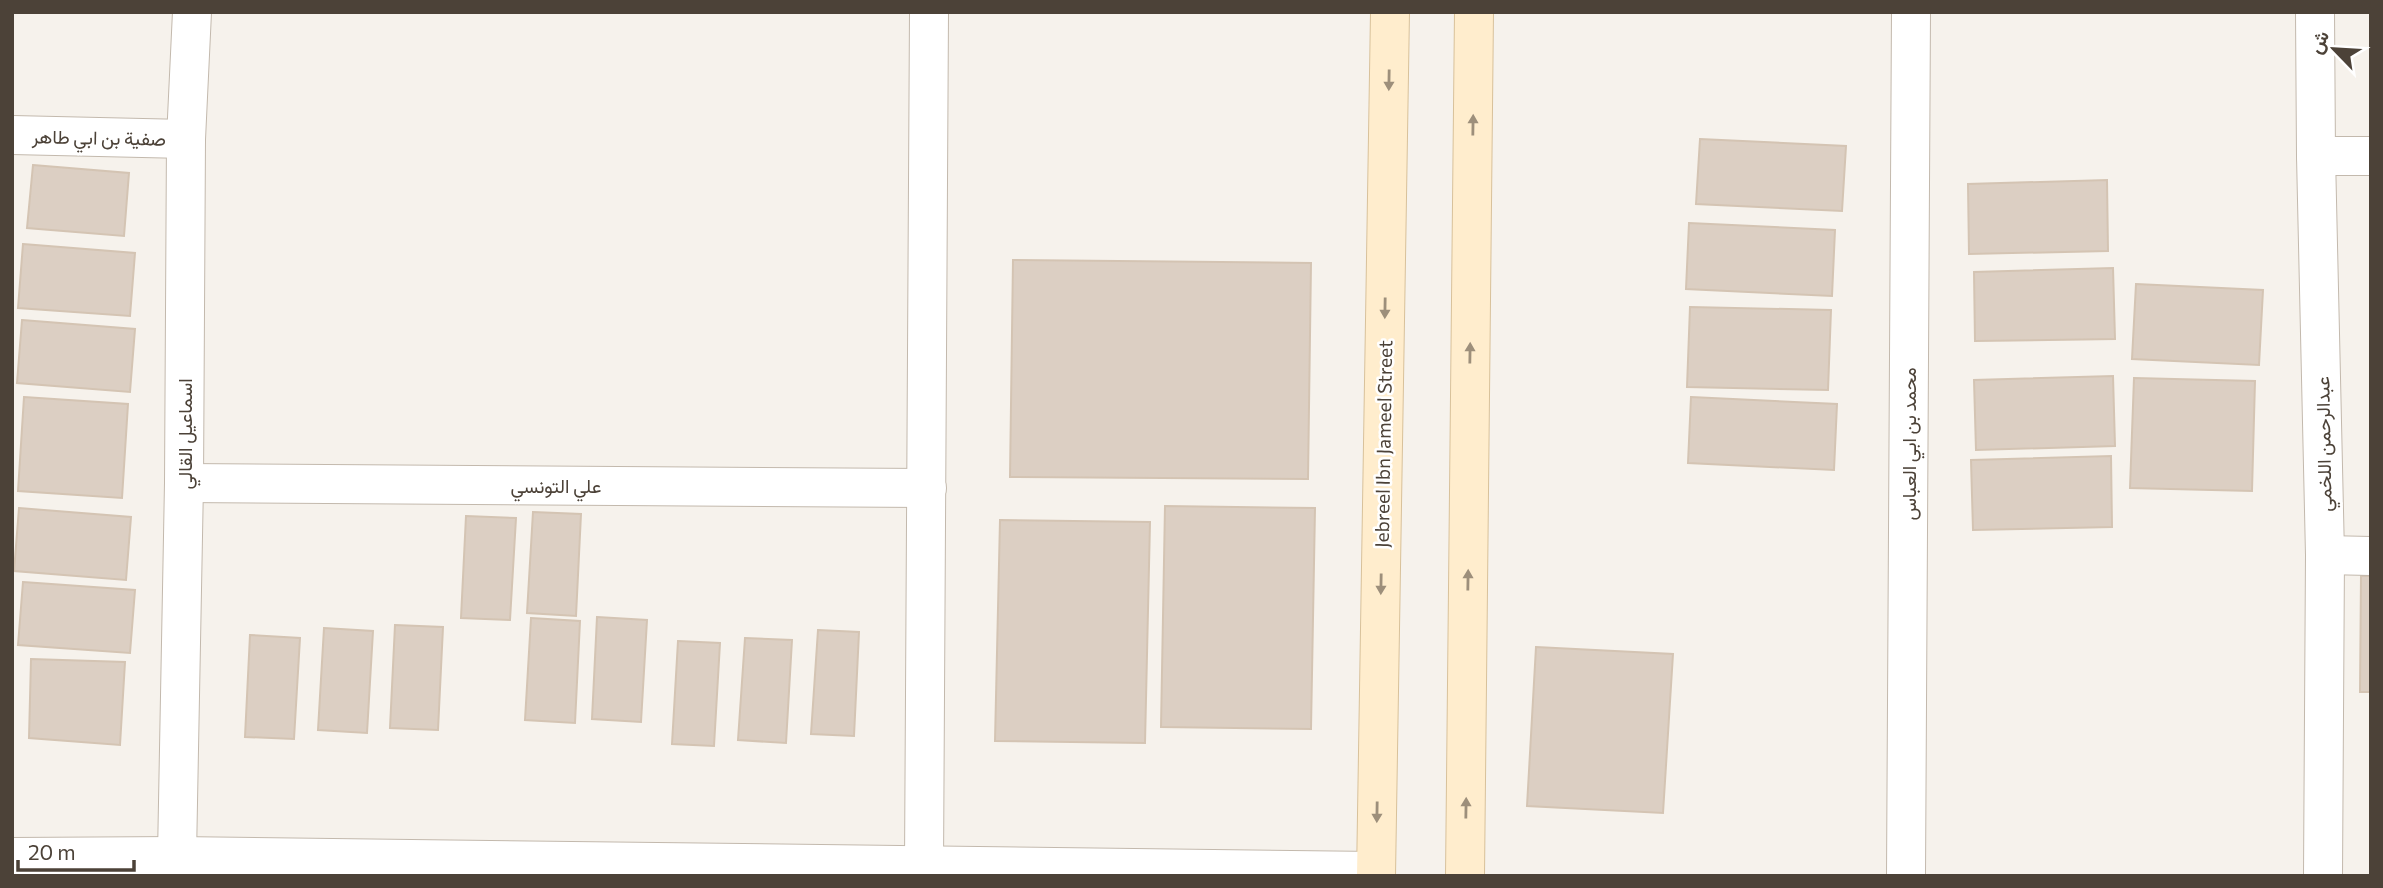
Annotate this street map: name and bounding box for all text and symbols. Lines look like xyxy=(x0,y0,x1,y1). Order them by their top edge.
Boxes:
north arrow xyxy=(2299,14,2369,84)
text: ش xyxy=(2303,26,2334,57)
one-way arrow xyxy=(1383,70,1394,92)
one-way arrow xyxy=(1467,114,1479,136)
street label: صفية بن ابي طاهر xyxy=(31,124,166,155)
one-way arrow xyxy=(1379,297,1391,319)
street label: Jebreel Ibn Jameel Street xyxy=(1370,340,1396,548)
one-way arrow xyxy=(1464,341,1476,363)
street label: محمد بن ابي العباس xyxy=(1897,367,1925,521)
street label: عبدالرحمن اللخمي xyxy=(2310,376,2341,512)
street label: اسماعيل القالي xyxy=(173,378,201,490)
street label: علي التونسي xyxy=(511,474,601,502)
one-way arrow xyxy=(1462,569,1474,591)
one-way arrow xyxy=(1375,574,1386,596)
one-way arrow xyxy=(1460,796,1472,818)
one-way arrow xyxy=(1371,801,1383,823)
scale bar xyxy=(18,828,133,872)
text: 20 m xyxy=(28,839,76,864)

